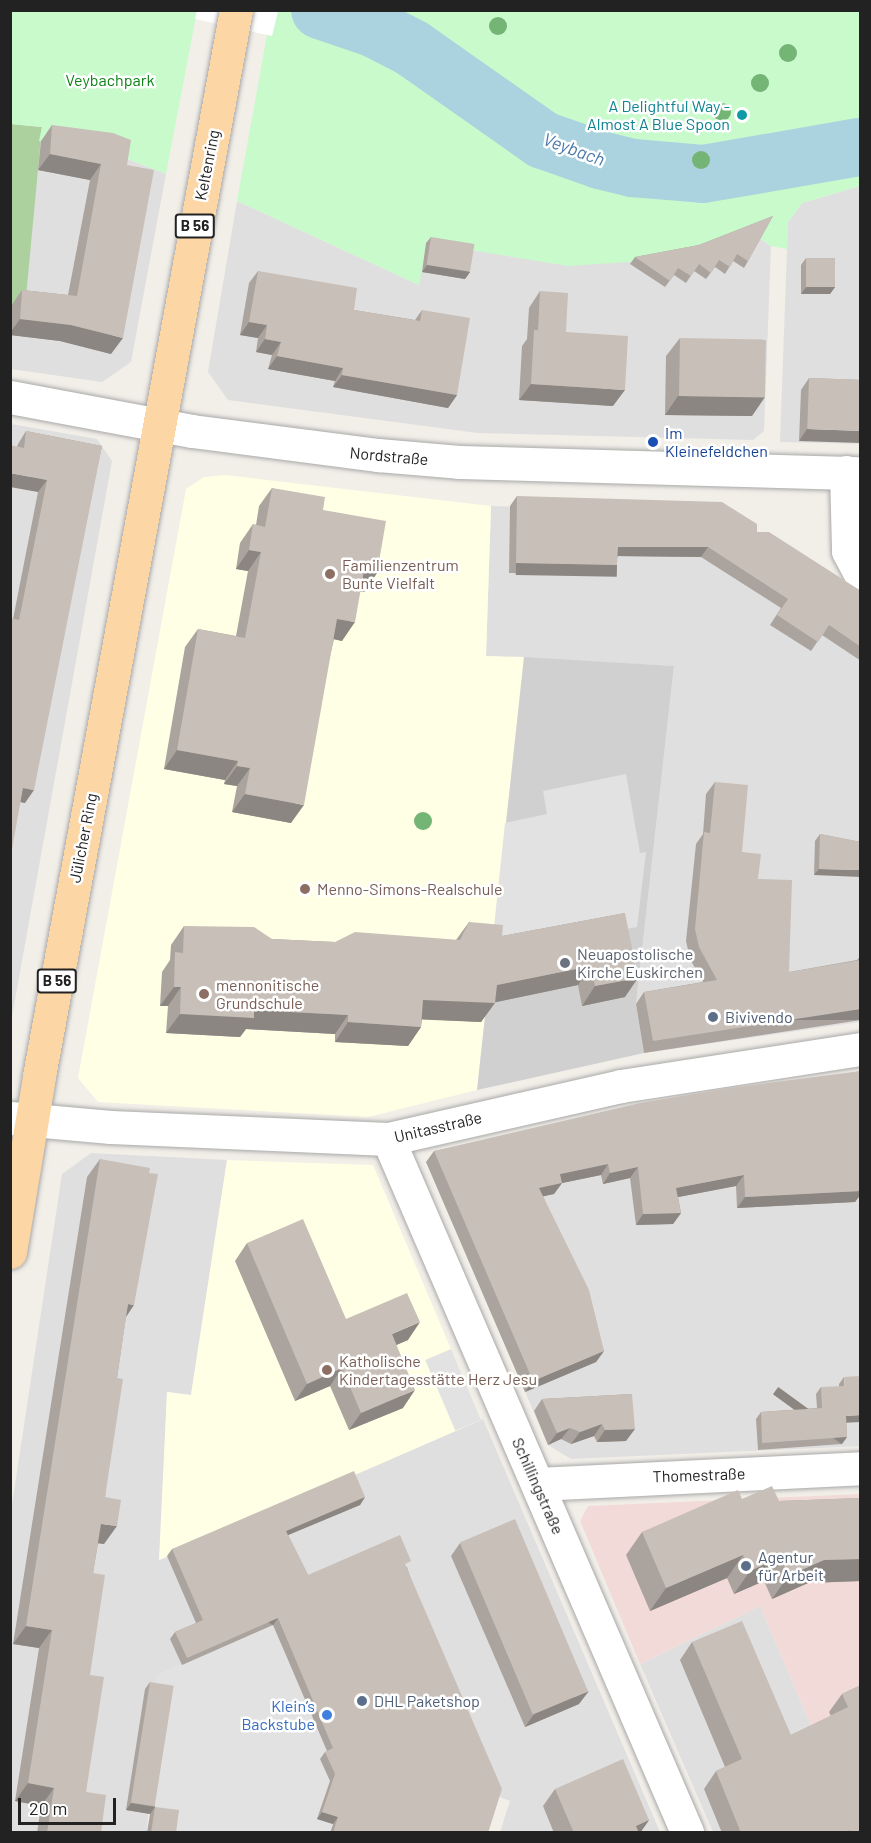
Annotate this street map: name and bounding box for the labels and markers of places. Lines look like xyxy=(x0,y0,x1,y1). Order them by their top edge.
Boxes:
place label: A Delightful Way - Almost A Blue Spoon xyxy=(587,96,730,134)
marker: A Delightful Way - Almost A Blue Spoon xyxy=(735,108,749,122)
place label: Im Kleinefeldchen xyxy=(665,423,768,461)
marker: Im Kleinefeldchen xyxy=(646,435,660,449)
place label: Familienzentrum Bunte Vielfalt xyxy=(342,555,459,593)
marker: Familienzentrum Bunte Vielfalt xyxy=(323,567,337,581)
place label: Menno-Simons-Realschule xyxy=(317,879,502,899)
marker: Menno-Simons-Realschule xyxy=(298,882,312,896)
place label: Neuapostolische Kirche Euskirchen xyxy=(577,944,703,982)
marker: Neuapostolische Kirche Euskirchen xyxy=(558,956,572,970)
place label: mennonitische Grundschule xyxy=(216,975,319,1013)
marker: mennonitische Grundschule xyxy=(197,987,211,1001)
place label: Bivivendo xyxy=(725,1007,793,1027)
marker: Bivivendo xyxy=(706,1010,720,1024)
place label: Katholische Kindertagesstätte Herz Jesu xyxy=(339,1351,537,1389)
marker: Katholische Kindertagesstätte Herz Jesu xyxy=(320,1363,334,1377)
place label: Agentur für Arbeit xyxy=(758,1547,824,1585)
marker: Agentur für Arbeit xyxy=(739,1559,753,1573)
place label: DHL Paketshop xyxy=(374,1691,480,1711)
marker: DHL Paketshop xyxy=(355,1694,369,1708)
place label: Klein’s Backstube xyxy=(241,1696,315,1734)
marker: Klein’s Backstube xyxy=(320,1708,334,1722)

